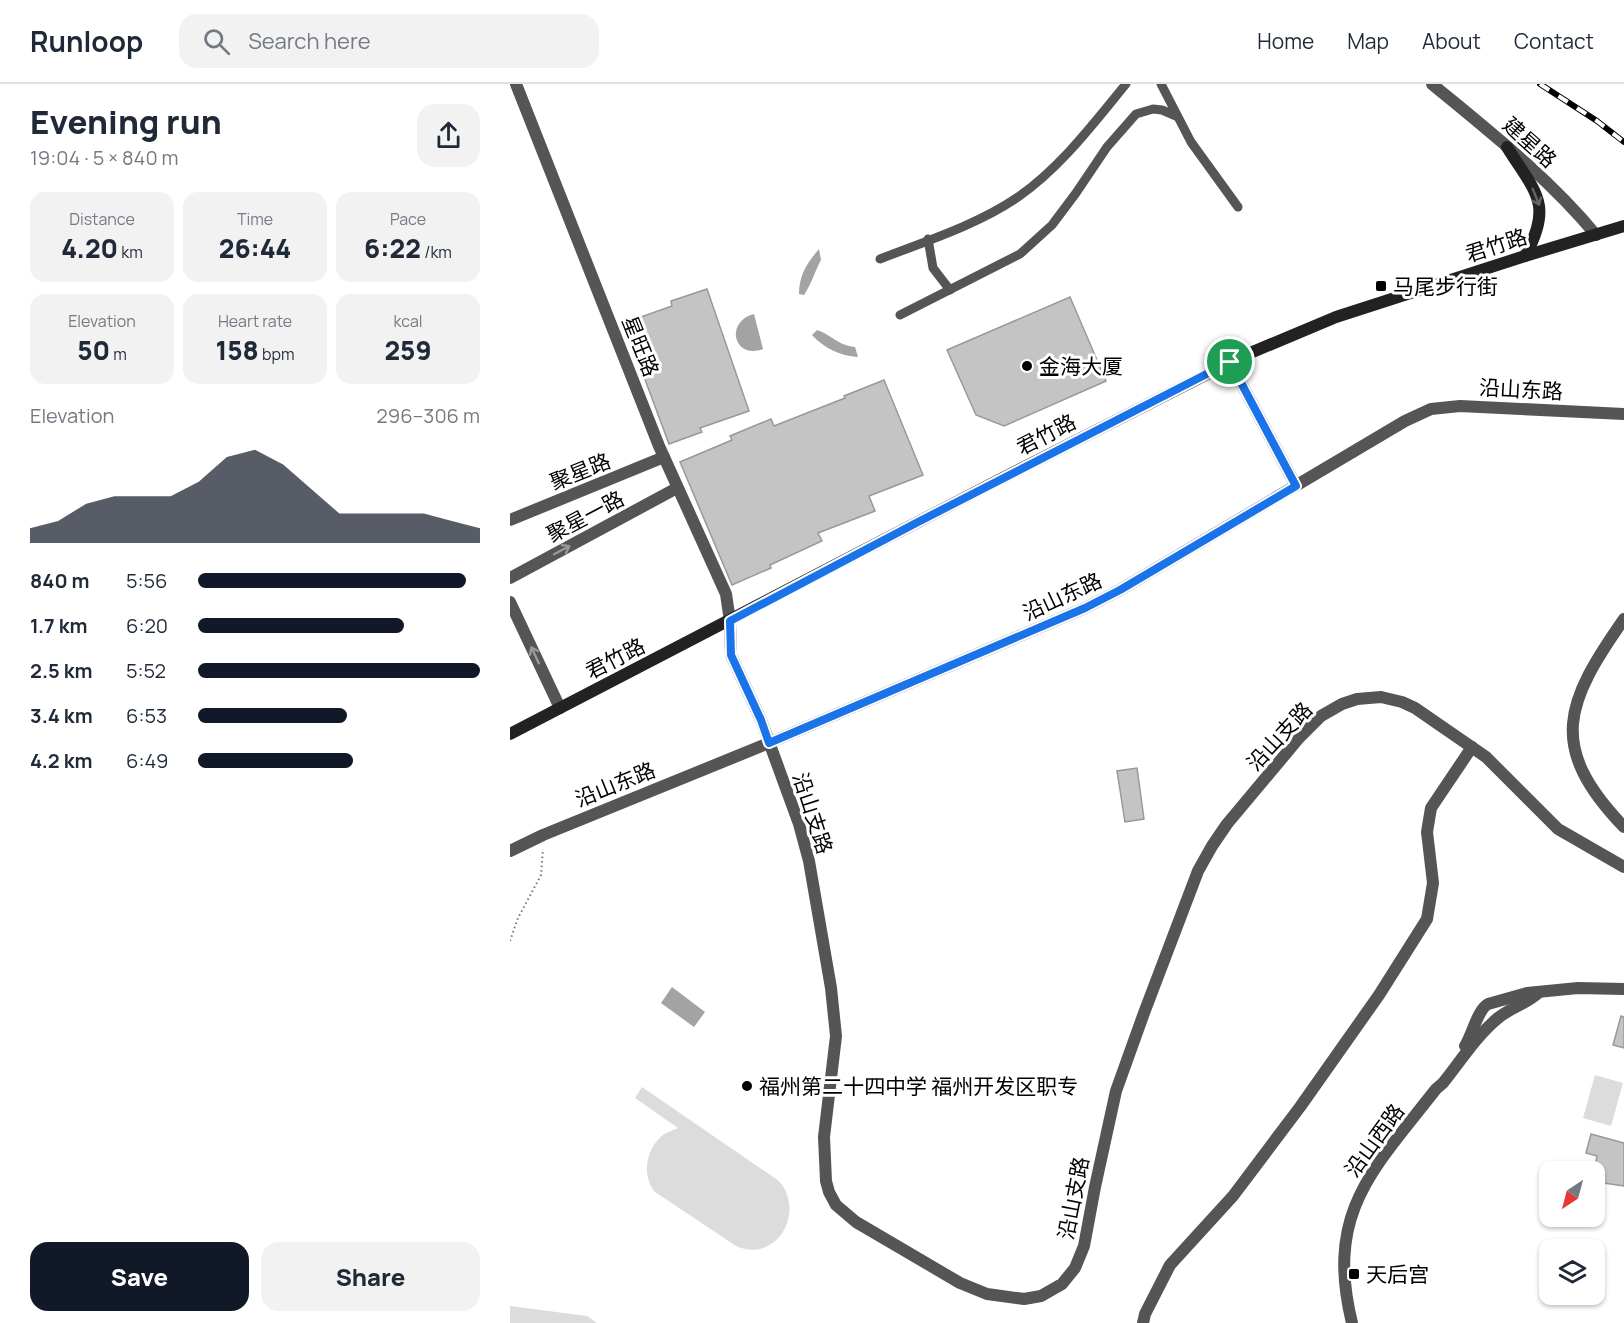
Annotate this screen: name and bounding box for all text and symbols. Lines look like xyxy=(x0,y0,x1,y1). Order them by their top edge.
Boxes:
search box xyxy=(179,14,599,68)
text: Runloop xyxy=(30,22,143,60)
icon: search xyxy=(200,25,233,58)
text: Search here xyxy=(248,26,371,56)
text: Home xyxy=(1257,27,1314,55)
text: Map xyxy=(1347,27,1389,55)
text: About xyxy=(1422,27,1481,55)
text: Contact xyxy=(1514,27,1594,55)
text: Evening run xyxy=(30,99,222,144)
button: share xyxy=(417,104,480,167)
street label: 建星路 xyxy=(1497,111,1563,173)
text: 19:04 · 5 × 840 m xyxy=(30,144,179,171)
one-way arrow xyxy=(1531,188,1542,206)
text: Distance xyxy=(69,208,135,230)
text: Time xyxy=(237,208,273,230)
text: Pace xyxy=(390,208,426,230)
street label: 君竹路 xyxy=(1462,222,1530,268)
text: 4.20 xyxy=(61,230,118,266)
text: 26:44 xyxy=(219,230,291,266)
text: 6:22 xyxy=(364,230,421,266)
text: km xyxy=(118,241,143,263)
text: /km xyxy=(421,241,452,263)
place label: 马尾步行街 xyxy=(1393,272,1498,300)
marker: 马尾步行街 xyxy=(1374,279,1388,293)
text: Elevation xyxy=(68,310,136,332)
text: Heart rate xyxy=(218,310,292,332)
text: kcal xyxy=(393,310,423,332)
street label: 星旺路 xyxy=(616,312,666,380)
text: 50 xyxy=(77,332,110,368)
text: 158 xyxy=(215,332,259,368)
text: 259 xyxy=(384,332,432,368)
pin xyxy=(1204,336,1255,387)
text: m xyxy=(110,343,127,365)
text: bpm xyxy=(259,343,295,365)
icon: arrive xyxy=(1213,345,1246,378)
place label: 金海大厦 xyxy=(1039,352,1123,380)
marker: 金海大厦 xyxy=(1020,359,1034,373)
street label: 沿山东路 xyxy=(1478,373,1564,405)
text: Elevation xyxy=(30,402,114,429)
text: 296–306 m xyxy=(376,402,480,429)
street label: 君竹路 xyxy=(1012,407,1080,461)
street label: 聚星路 xyxy=(546,446,614,496)
street label: 聚星一路 xyxy=(541,484,629,548)
one-way arrow xyxy=(552,544,570,555)
street label: 沿山东路 xyxy=(1018,566,1106,626)
text: 840 m xyxy=(30,567,90,594)
text: 5:56 xyxy=(126,567,168,594)
text: 1.7 km xyxy=(30,612,87,639)
text: 6:20 xyxy=(126,612,168,639)
street label: 君竹路 xyxy=(581,631,649,685)
one-way arrow xyxy=(529,646,541,664)
text: 2.5 km xyxy=(30,657,92,684)
text: 5:52 xyxy=(126,657,166,684)
street label: 沿山支路 xyxy=(1240,696,1318,776)
text: 3.4 km xyxy=(30,702,93,729)
text: 6:53 xyxy=(126,702,167,729)
text: 4.2 km xyxy=(30,747,93,774)
text: 6:49 xyxy=(126,747,168,774)
street label: 沿山东路 xyxy=(571,755,659,813)
street label: 沿山支路 xyxy=(787,769,839,857)
place label: 福州第二十四中学 福州开发区职专 xyxy=(759,1072,1078,1100)
marker: 福州第二十四中学 福州开发区职专 xyxy=(740,1079,754,1093)
street label: 沿山西路 xyxy=(1338,1098,1410,1182)
street label: 沿山支路 xyxy=(1051,1154,1095,1242)
north arrow xyxy=(1539,1161,1605,1227)
map controls xyxy=(1539,1161,1605,1305)
button: layers xyxy=(1539,1239,1605,1305)
button: Save xyxy=(30,1242,249,1311)
button: Share xyxy=(261,1242,480,1311)
place label: 天后宫 xyxy=(1366,1260,1429,1288)
marker: 天后宫 xyxy=(1347,1267,1361,1281)

